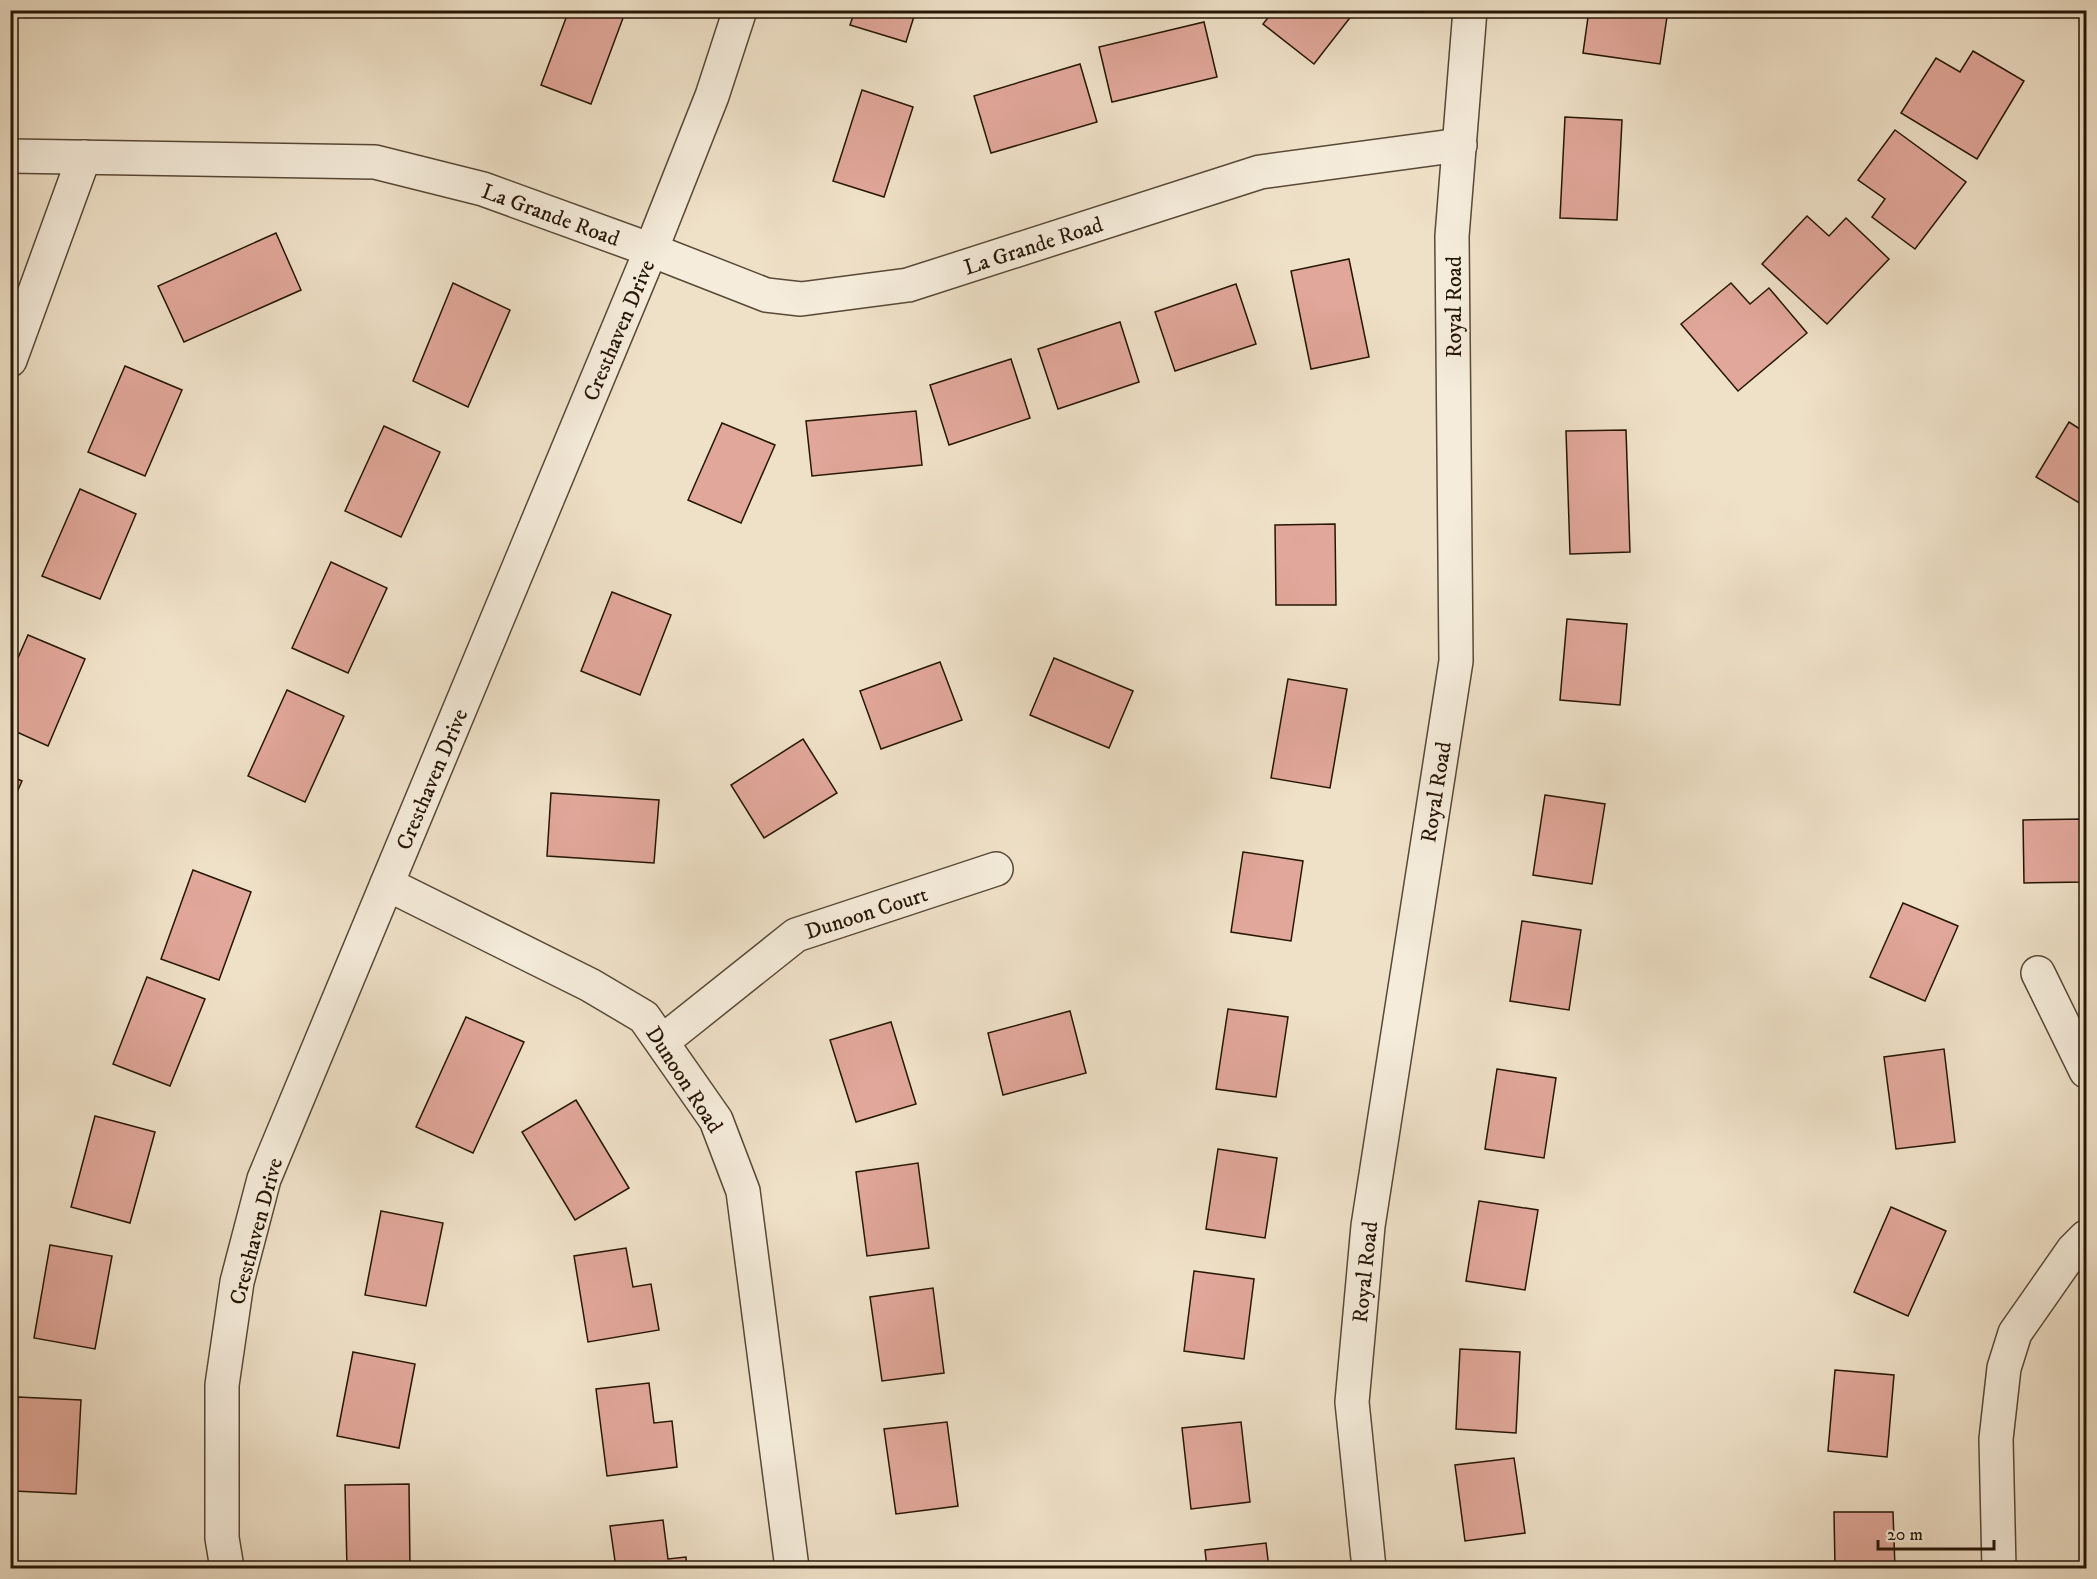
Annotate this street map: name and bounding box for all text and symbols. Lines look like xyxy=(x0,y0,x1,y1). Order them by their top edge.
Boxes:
street label: La Grande Road xyxy=(478,178,623,253)
street label: La Grande Road xyxy=(961,211,1106,282)
street label: Cresthaven Drive xyxy=(577,256,661,405)
street label: Royal Road xyxy=(1441,256,1468,358)
street label: Cresthaven Drive xyxy=(390,705,474,854)
street label: Royal Road xyxy=(1415,740,1458,845)
street label: Dunoon Court xyxy=(802,881,931,946)
street label: Dunoon Road xyxy=(639,1021,728,1138)
street label: Cresthaven Drive xyxy=(224,1155,289,1308)
street label: Royal Road xyxy=(1347,1220,1384,1324)
scale bar xyxy=(1878,1513,1994,1551)
text: 20 m xyxy=(1887,1524,1923,1546)

